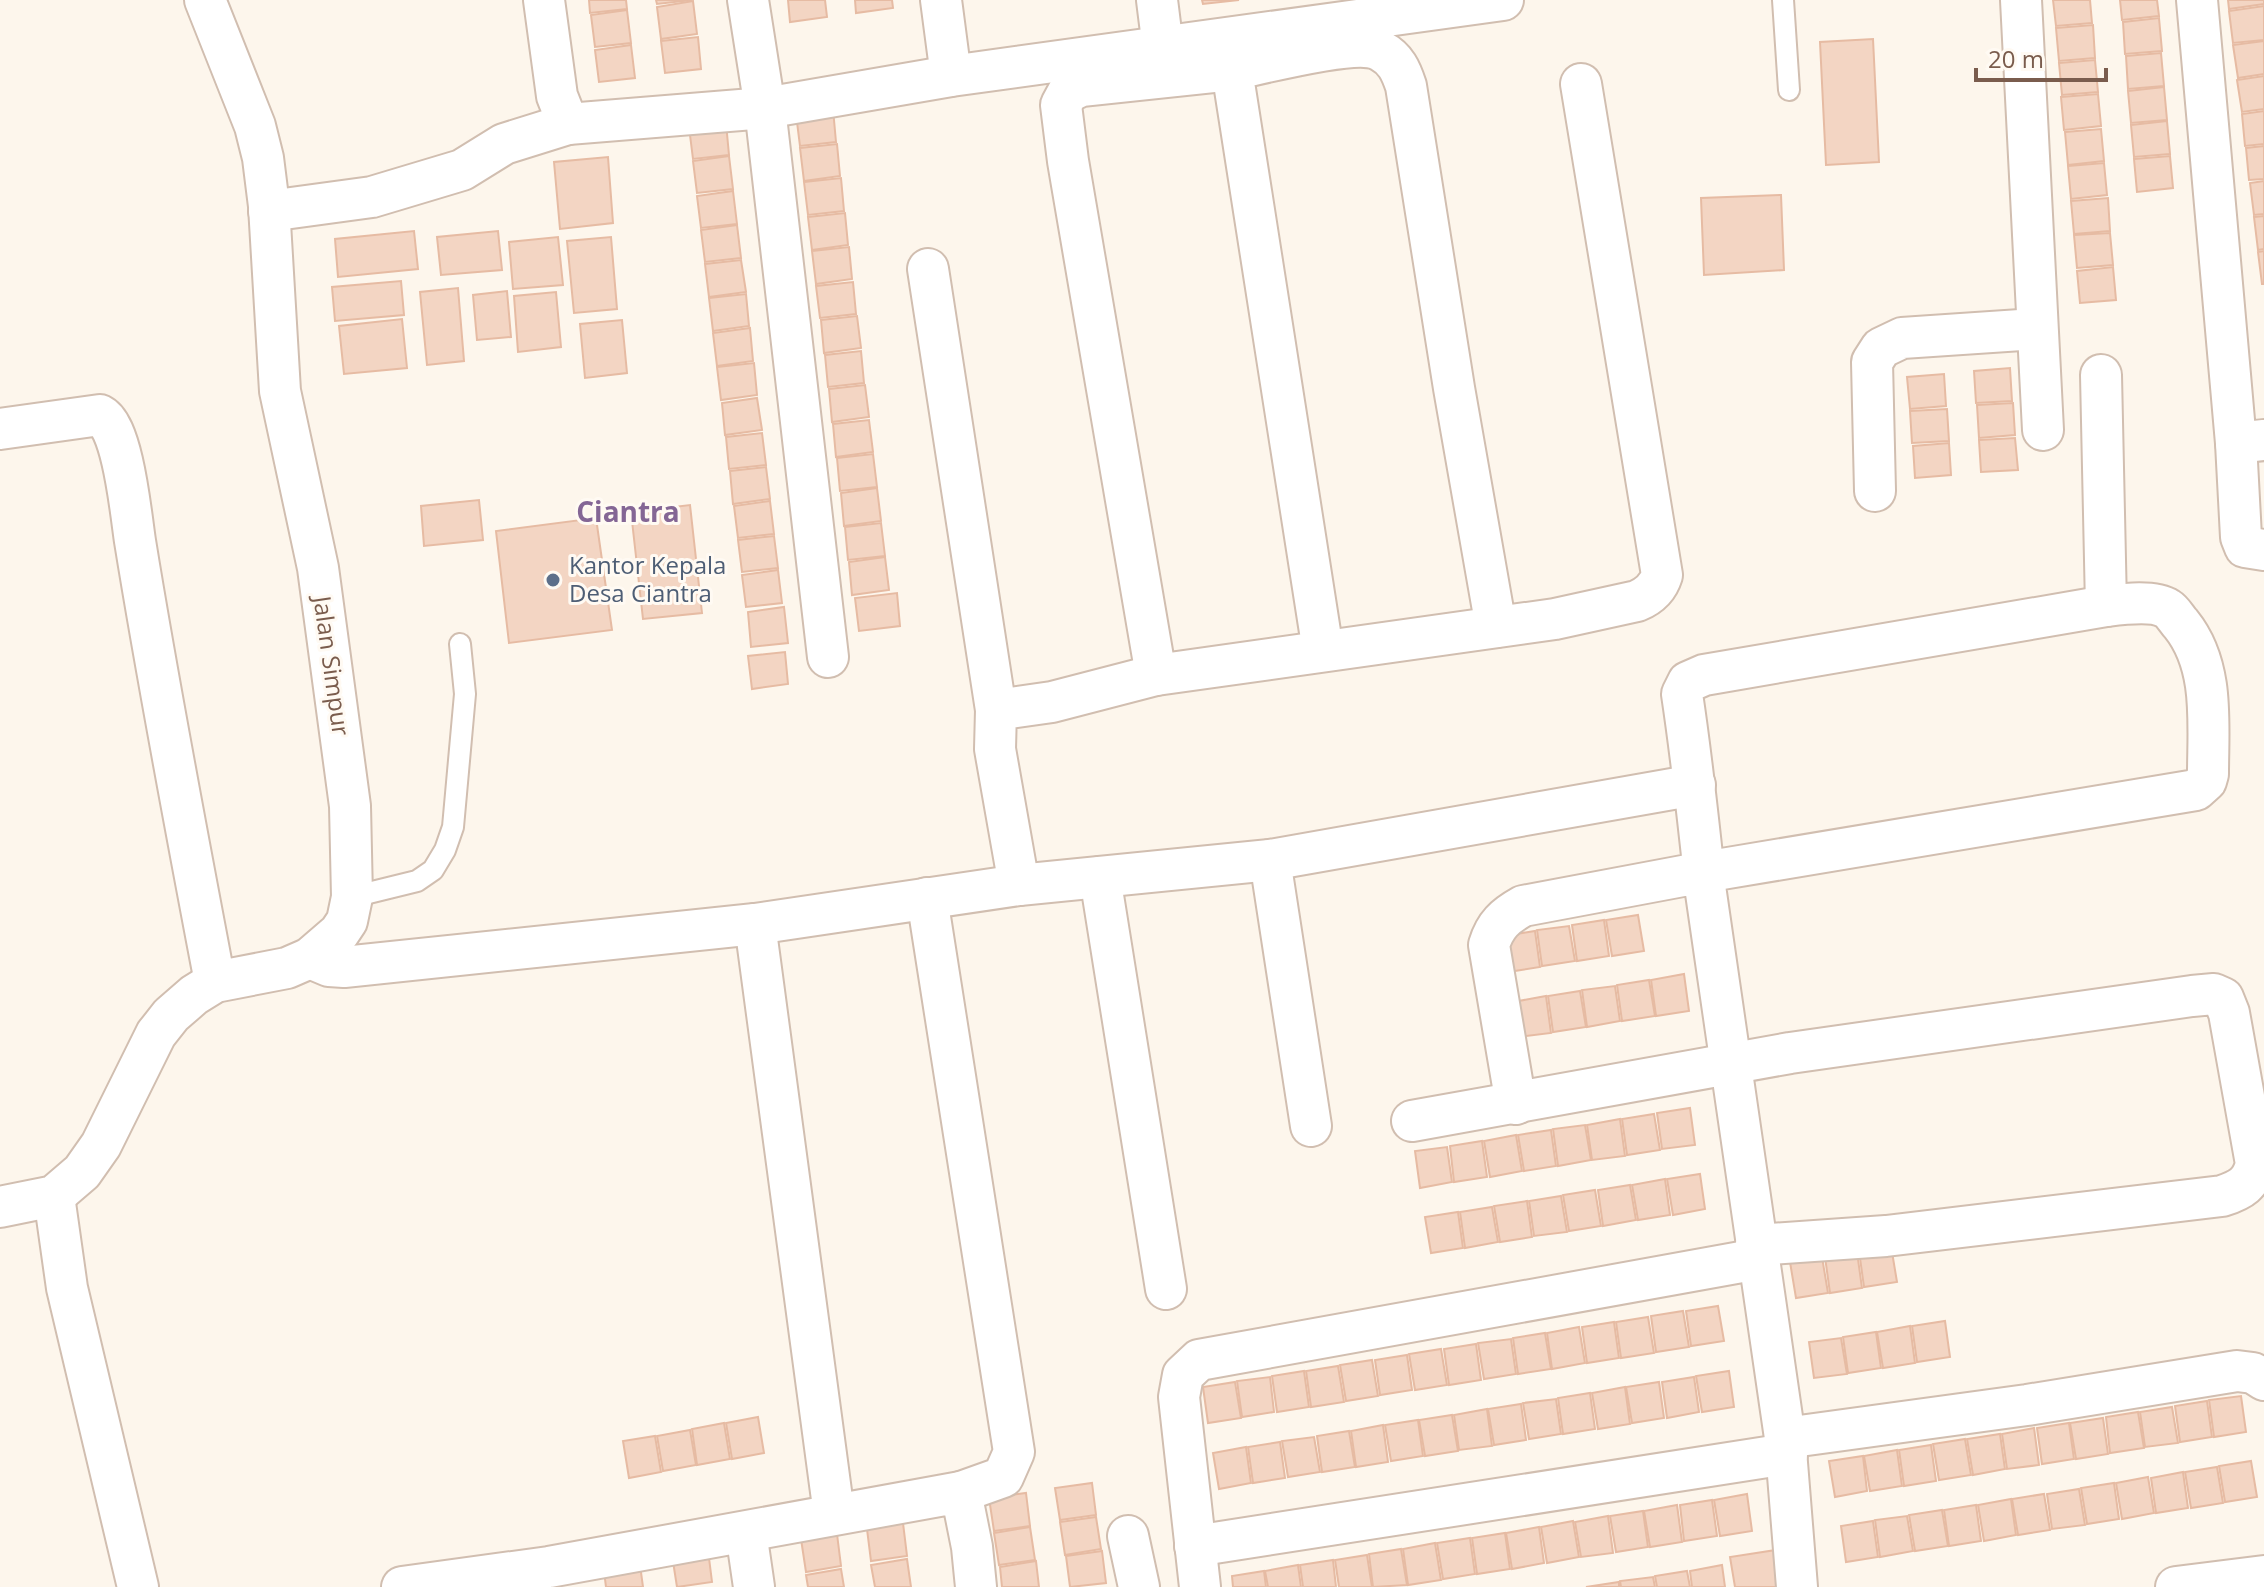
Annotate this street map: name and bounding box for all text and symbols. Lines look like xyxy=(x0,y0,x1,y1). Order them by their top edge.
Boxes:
scale bar xyxy=(1976,32,2106,82)
text: 20 m xyxy=(1988,42,2044,75)
district label: Ciantra xyxy=(576,492,680,530)
place label: Kantor Kepala Desa Ciantra xyxy=(569,548,726,609)
marker: Kantor Kepala Desa Ciantra xyxy=(544,571,562,589)
street label: Jalan Simpur xyxy=(306,592,359,738)

